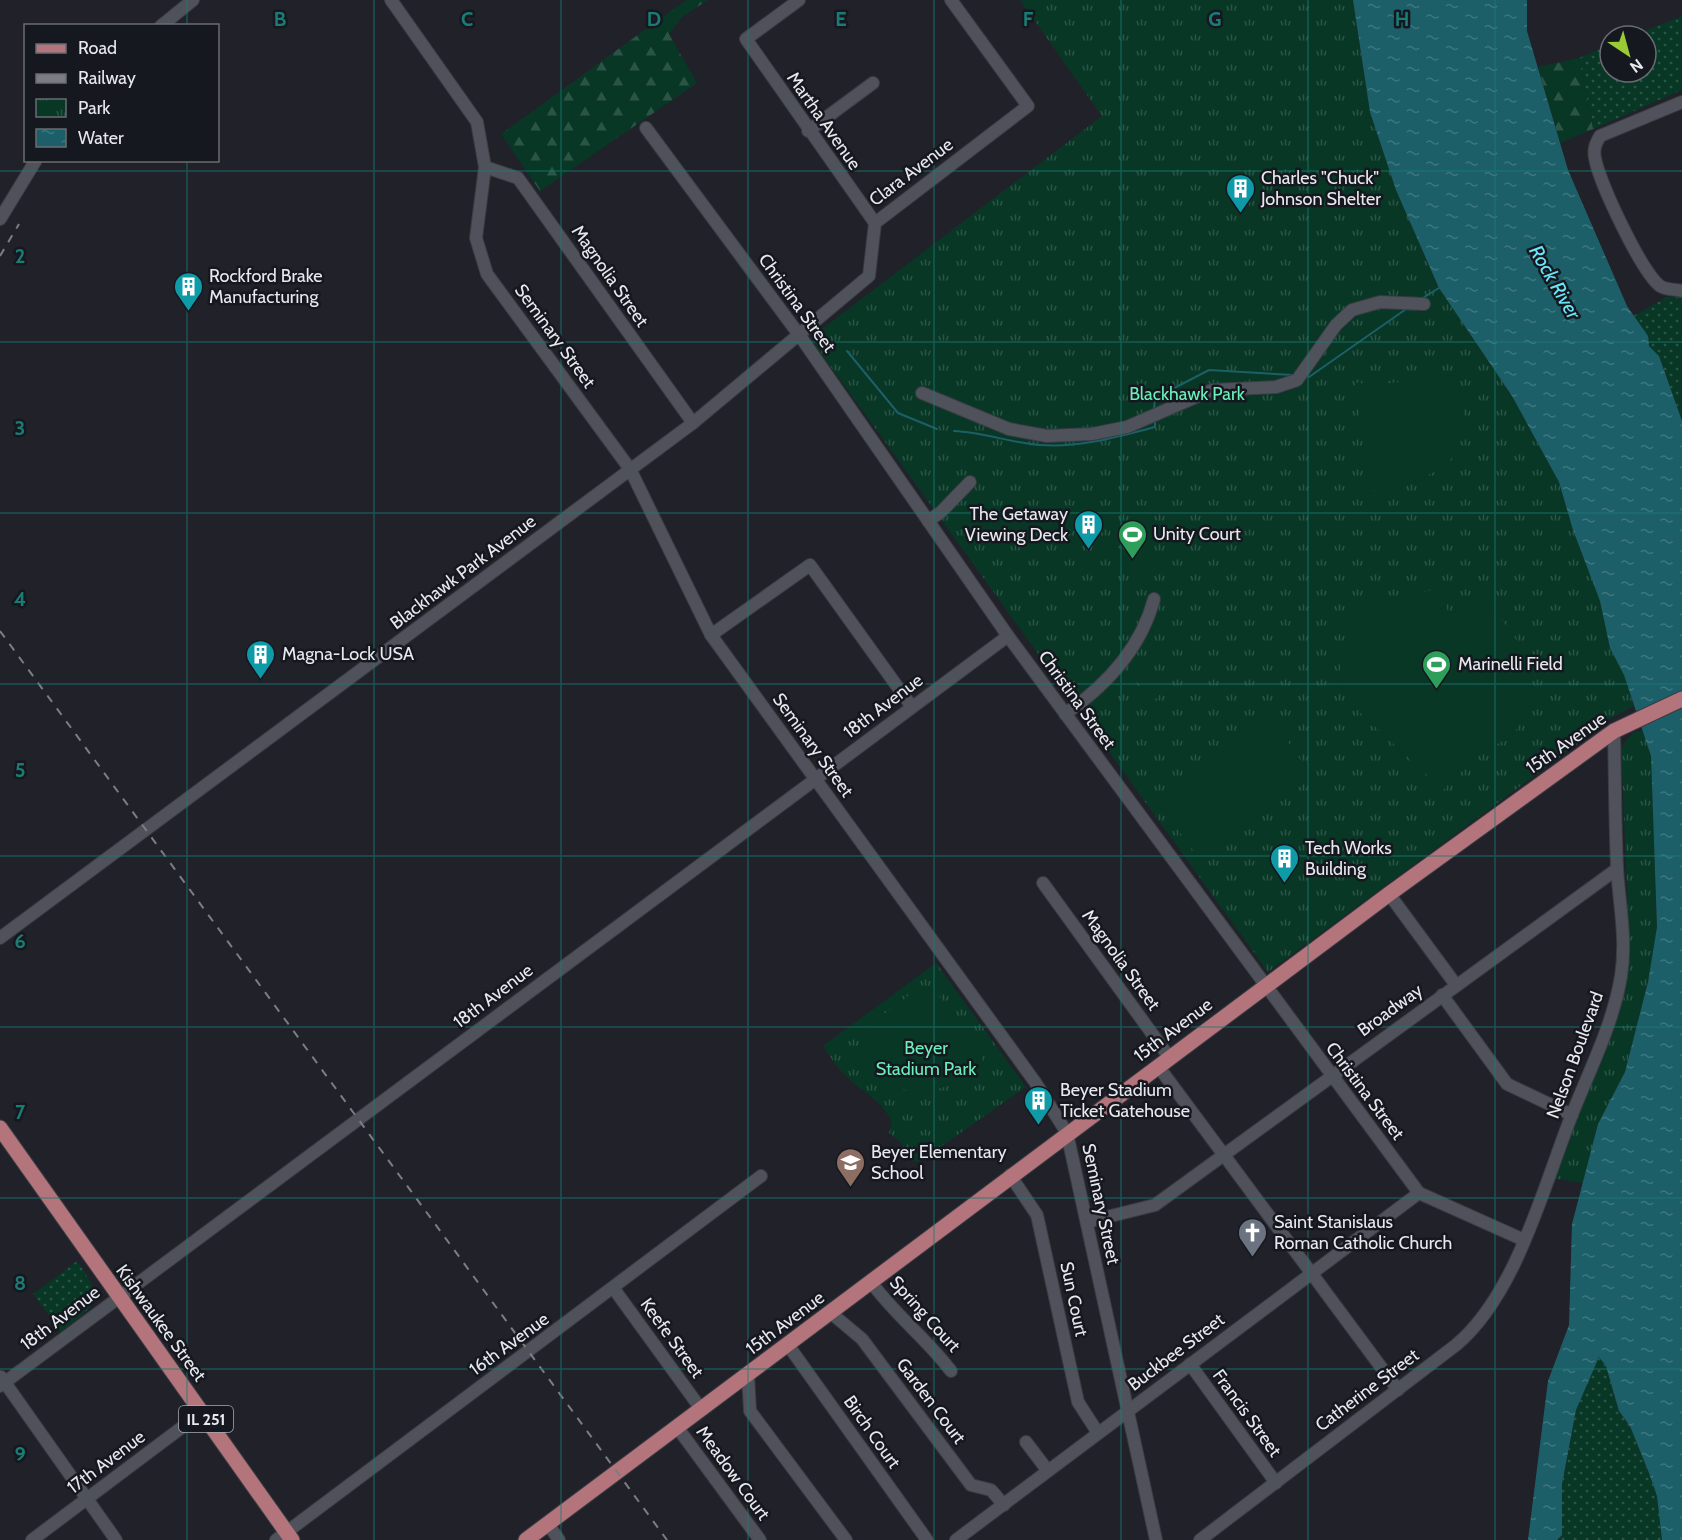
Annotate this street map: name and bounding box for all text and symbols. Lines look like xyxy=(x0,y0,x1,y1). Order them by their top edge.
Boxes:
text: B xyxy=(274,7,286,31)
text: C xyxy=(461,7,473,31)
text: D xyxy=(647,7,661,31)
text: E xyxy=(835,7,847,31)
text: F xyxy=(1023,7,1034,31)
text: G xyxy=(1208,7,1222,31)
text: H xyxy=(1395,7,1409,31)
legend xyxy=(24,24,219,162)
north arrow xyxy=(1598,24,1658,84)
text: Road xyxy=(78,37,117,59)
text: N xyxy=(1626,55,1647,77)
text: Railway xyxy=(78,67,136,89)
street label: Martha Avenue xyxy=(782,68,866,174)
text: Park xyxy=(78,97,111,119)
text: Water xyxy=(78,127,124,149)
street label: Clara Avenue xyxy=(865,133,957,211)
place label: Charles "Chuck" Johnson Shelter xyxy=(1260,167,1381,210)
building icon: Charles "Chuck" Johnson Shelter xyxy=(1224,172,1256,214)
street label: Magnolia Street xyxy=(567,221,653,331)
water label: Rock River xyxy=(1524,241,1586,324)
text: 2 xyxy=(15,244,25,268)
street label: Christina Street xyxy=(754,249,840,357)
place label: Rockford Brake Manufacturing xyxy=(209,265,323,308)
building icon: Rockford Brake Manufacturing xyxy=(172,270,204,312)
street label: Seminary Street xyxy=(510,280,600,392)
park label: Blackhawk Park xyxy=(1129,383,1246,405)
text: 3 xyxy=(15,416,25,440)
place label: The Getaway Viewing Deck xyxy=(965,503,1069,546)
building icon: The Getaway Viewing Deck xyxy=(1073,508,1105,550)
street label: Blackhawk Park Avenue xyxy=(386,510,540,634)
sports icon: Unity Court xyxy=(1116,518,1148,560)
place label: Unity Court xyxy=(1153,523,1241,545)
text: 4 xyxy=(14,587,26,611)
building icon: Magna-Lock USA xyxy=(245,638,277,680)
place label: Magna-Lock USA xyxy=(282,643,414,665)
street label: Christina Street xyxy=(1034,646,1120,754)
sports icon: Marinelli Field xyxy=(1421,648,1453,690)
place label: Marinelli Field xyxy=(1458,653,1563,675)
street label: 18th Avenue xyxy=(839,669,927,743)
street label: Seminary Street xyxy=(768,689,858,801)
street label: 15th Avenue xyxy=(1522,707,1610,779)
text: 5 xyxy=(15,758,25,782)
place label: Tech Works Building xyxy=(1305,837,1392,880)
building icon: Tech Works Building xyxy=(1268,842,1300,884)
street label: Magnolia Street xyxy=(1077,905,1165,1015)
text: 6 xyxy=(14,929,26,953)
street label: 18th Avenue xyxy=(449,959,537,1033)
street label: Broadway xyxy=(1353,979,1427,1041)
street label: Nelson Boulevard xyxy=(1542,988,1608,1122)
street label: 15th Avenue xyxy=(1129,993,1217,1067)
park label: Beyer Stadium Park xyxy=(876,1037,977,1080)
street label: Christina Street xyxy=(1321,1038,1409,1144)
place label: Beyer Stadium Ticket Gatehouse xyxy=(1060,1079,1190,1122)
building icon: Beyer Stadium Ticket Gatehouse xyxy=(1023,1084,1055,1126)
text: 7 xyxy=(15,1100,26,1124)
place label: Beyer Elementary School xyxy=(871,1141,1007,1184)
street label: Seminary Street xyxy=(1077,1141,1125,1267)
school or university icon: Beyer Elementary School xyxy=(834,1146,866,1188)
place label: Saint Stanislaus Roman Catholic Church xyxy=(1274,1211,1452,1254)
church icon: Saint Stanislaus Roman Catholic Church xyxy=(1237,1216,1269,1258)
street label: Kishwaukee Street xyxy=(111,1260,211,1386)
street label: Sun Court xyxy=(1055,1260,1093,1338)
street label: Spring Court xyxy=(885,1271,965,1357)
street label: 18th Avenue xyxy=(16,1281,104,1355)
street label: 15th Avenue xyxy=(741,1286,829,1360)
street label: Keefe Street xyxy=(636,1294,708,1382)
street label: 16th Avenue xyxy=(465,1308,553,1380)
street label: Buckbee Street xyxy=(1123,1309,1229,1395)
street label: Catherine Street xyxy=(1311,1344,1423,1436)
street label: Garden Court xyxy=(892,1354,970,1448)
street label: Francis Street xyxy=(1208,1365,1286,1461)
street label: Birch Court xyxy=(839,1391,905,1473)
road number: IL 251 xyxy=(179,1406,233,1432)
street label: Meadow Court xyxy=(691,1422,775,1524)
street label: 17th Avenue xyxy=(63,1426,149,1498)
text: 9 xyxy=(14,1442,26,1466)

